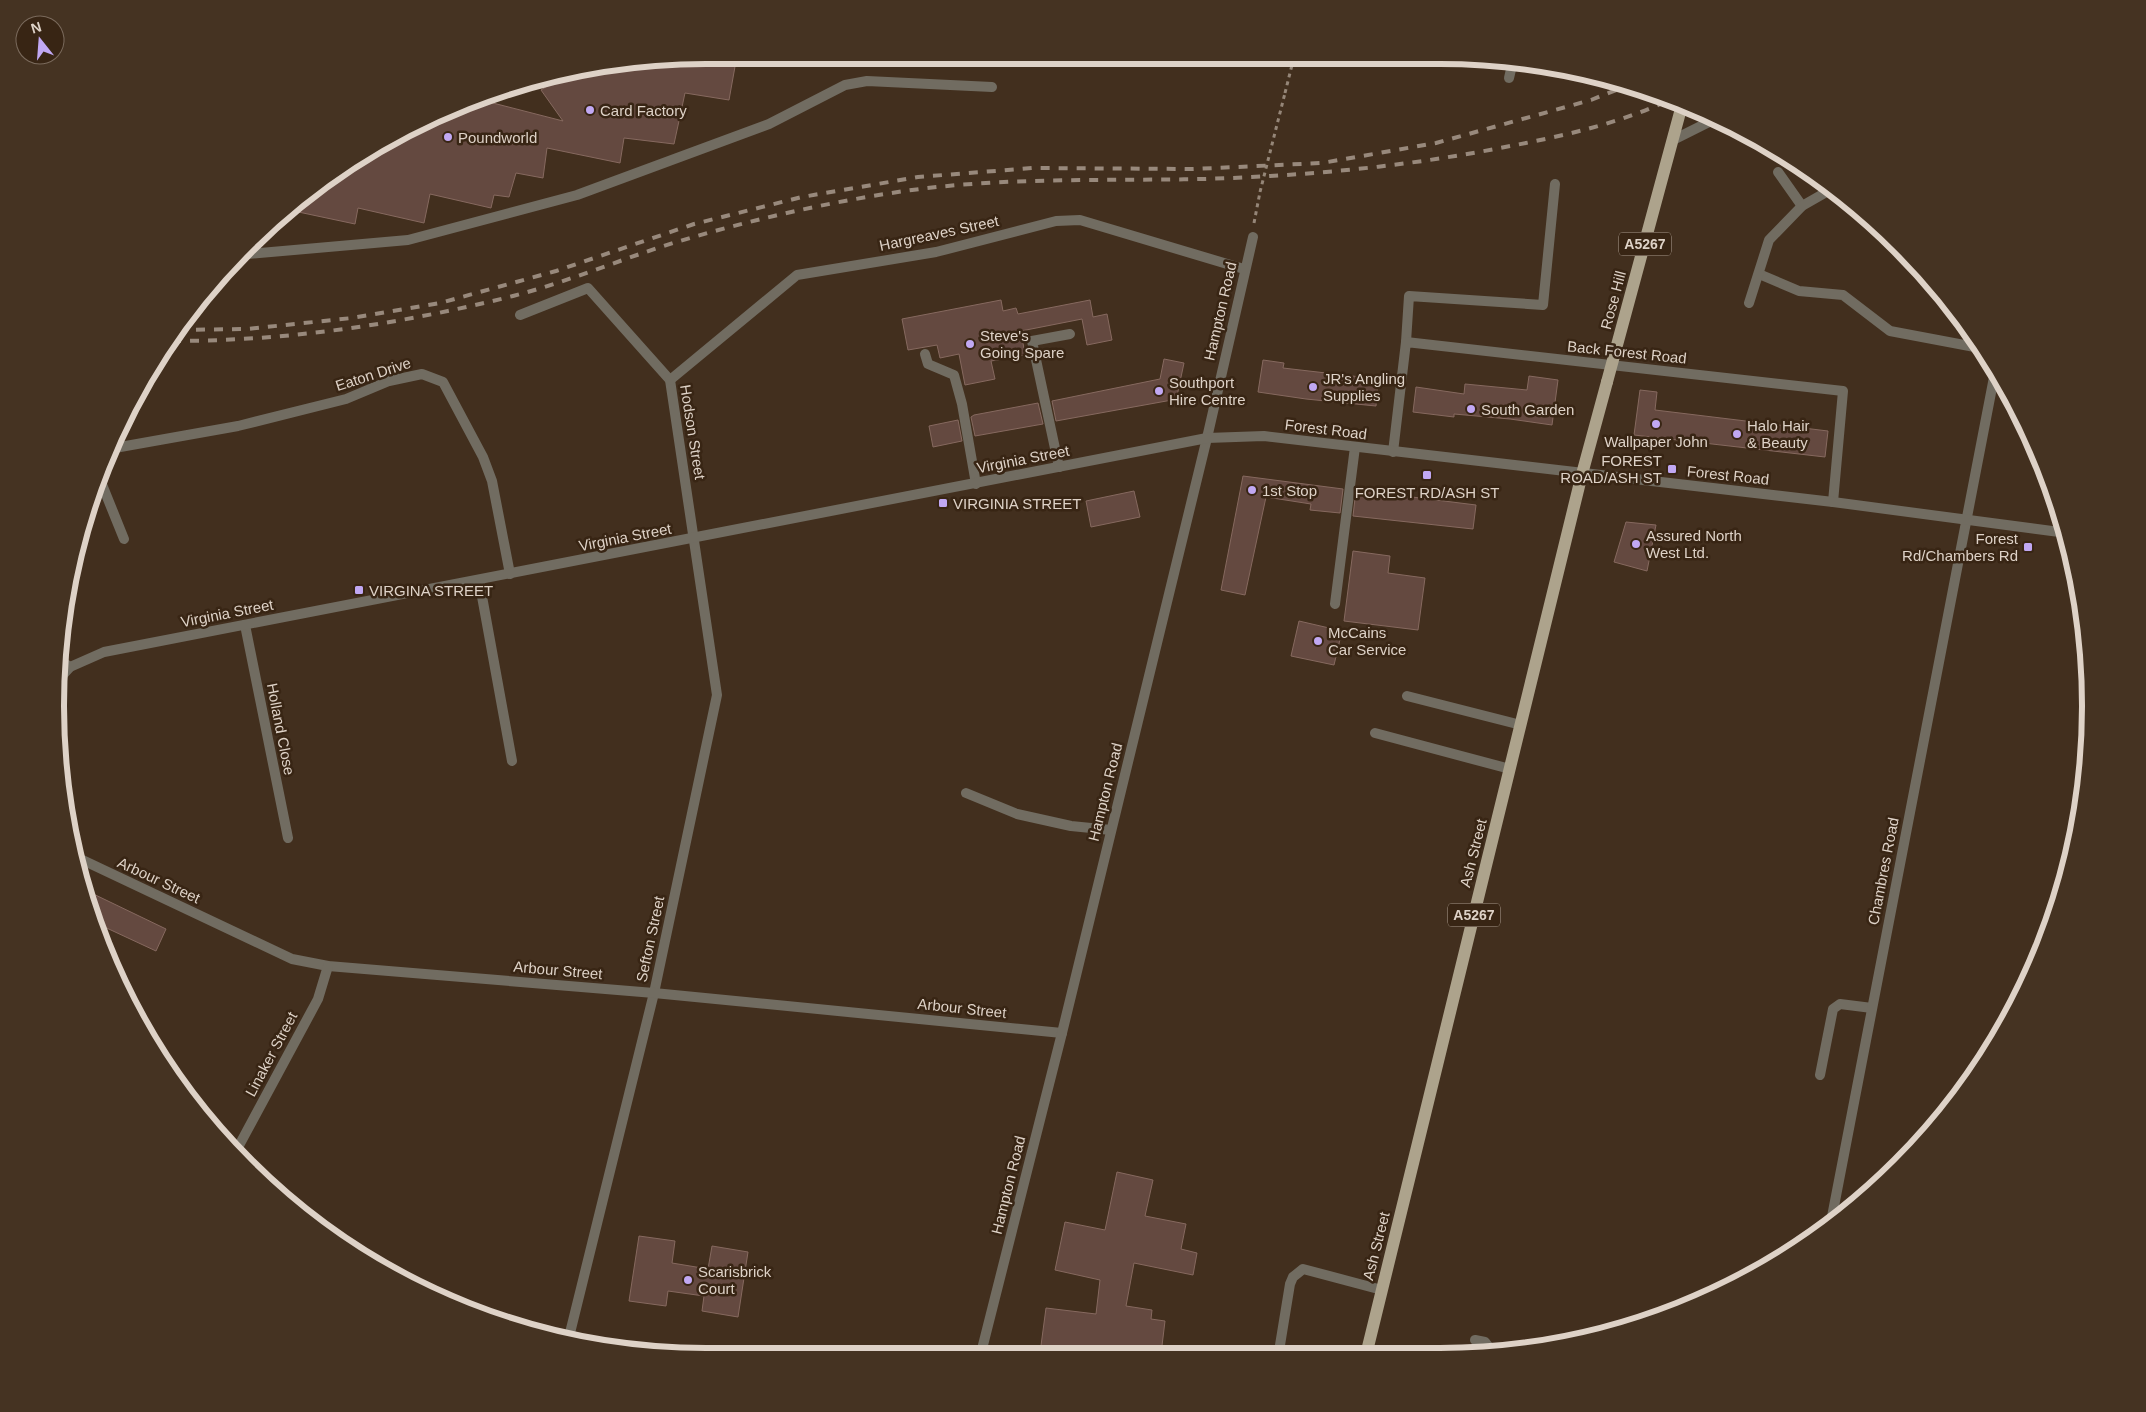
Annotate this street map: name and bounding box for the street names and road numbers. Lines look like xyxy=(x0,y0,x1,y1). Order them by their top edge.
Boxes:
street label: Hargreaves Street xyxy=(878,212,1001,254)
road number: A5267 xyxy=(1619,232,1671,255)
street label: Hampton Road xyxy=(1200,260,1240,362)
street label: Rose Hill xyxy=(1597,269,1629,331)
street label: Back Forest Road xyxy=(1566,337,1688,367)
street label: Eaton Drive xyxy=(333,354,413,394)
street label: Hodson Street xyxy=(677,383,709,482)
street label: Forest Road xyxy=(1284,416,1368,442)
street label: Virginia Street xyxy=(975,442,1072,476)
street label: Forest Road xyxy=(1686,462,1770,488)
street label: Virginia Street xyxy=(577,520,674,554)
street label: Virginia Street xyxy=(179,596,276,630)
street label: Holland Close xyxy=(264,682,298,776)
street label: Hampton Road xyxy=(1085,741,1125,843)
street label: Ash Street xyxy=(1456,816,1490,889)
street label: Chambres Road xyxy=(1864,816,1902,926)
street label: Arbour Street xyxy=(115,853,204,907)
street label: Sefton Street xyxy=(633,894,668,984)
road number: A5267 xyxy=(1448,904,1500,926)
street label: Arbour Street xyxy=(513,958,604,982)
street label: Arbour Street xyxy=(917,995,1008,1021)
street label: Linaker Street xyxy=(242,1008,301,1099)
street label: Hampton Road xyxy=(988,1134,1028,1236)
street label: Ash Street xyxy=(1359,1209,1393,1282)

